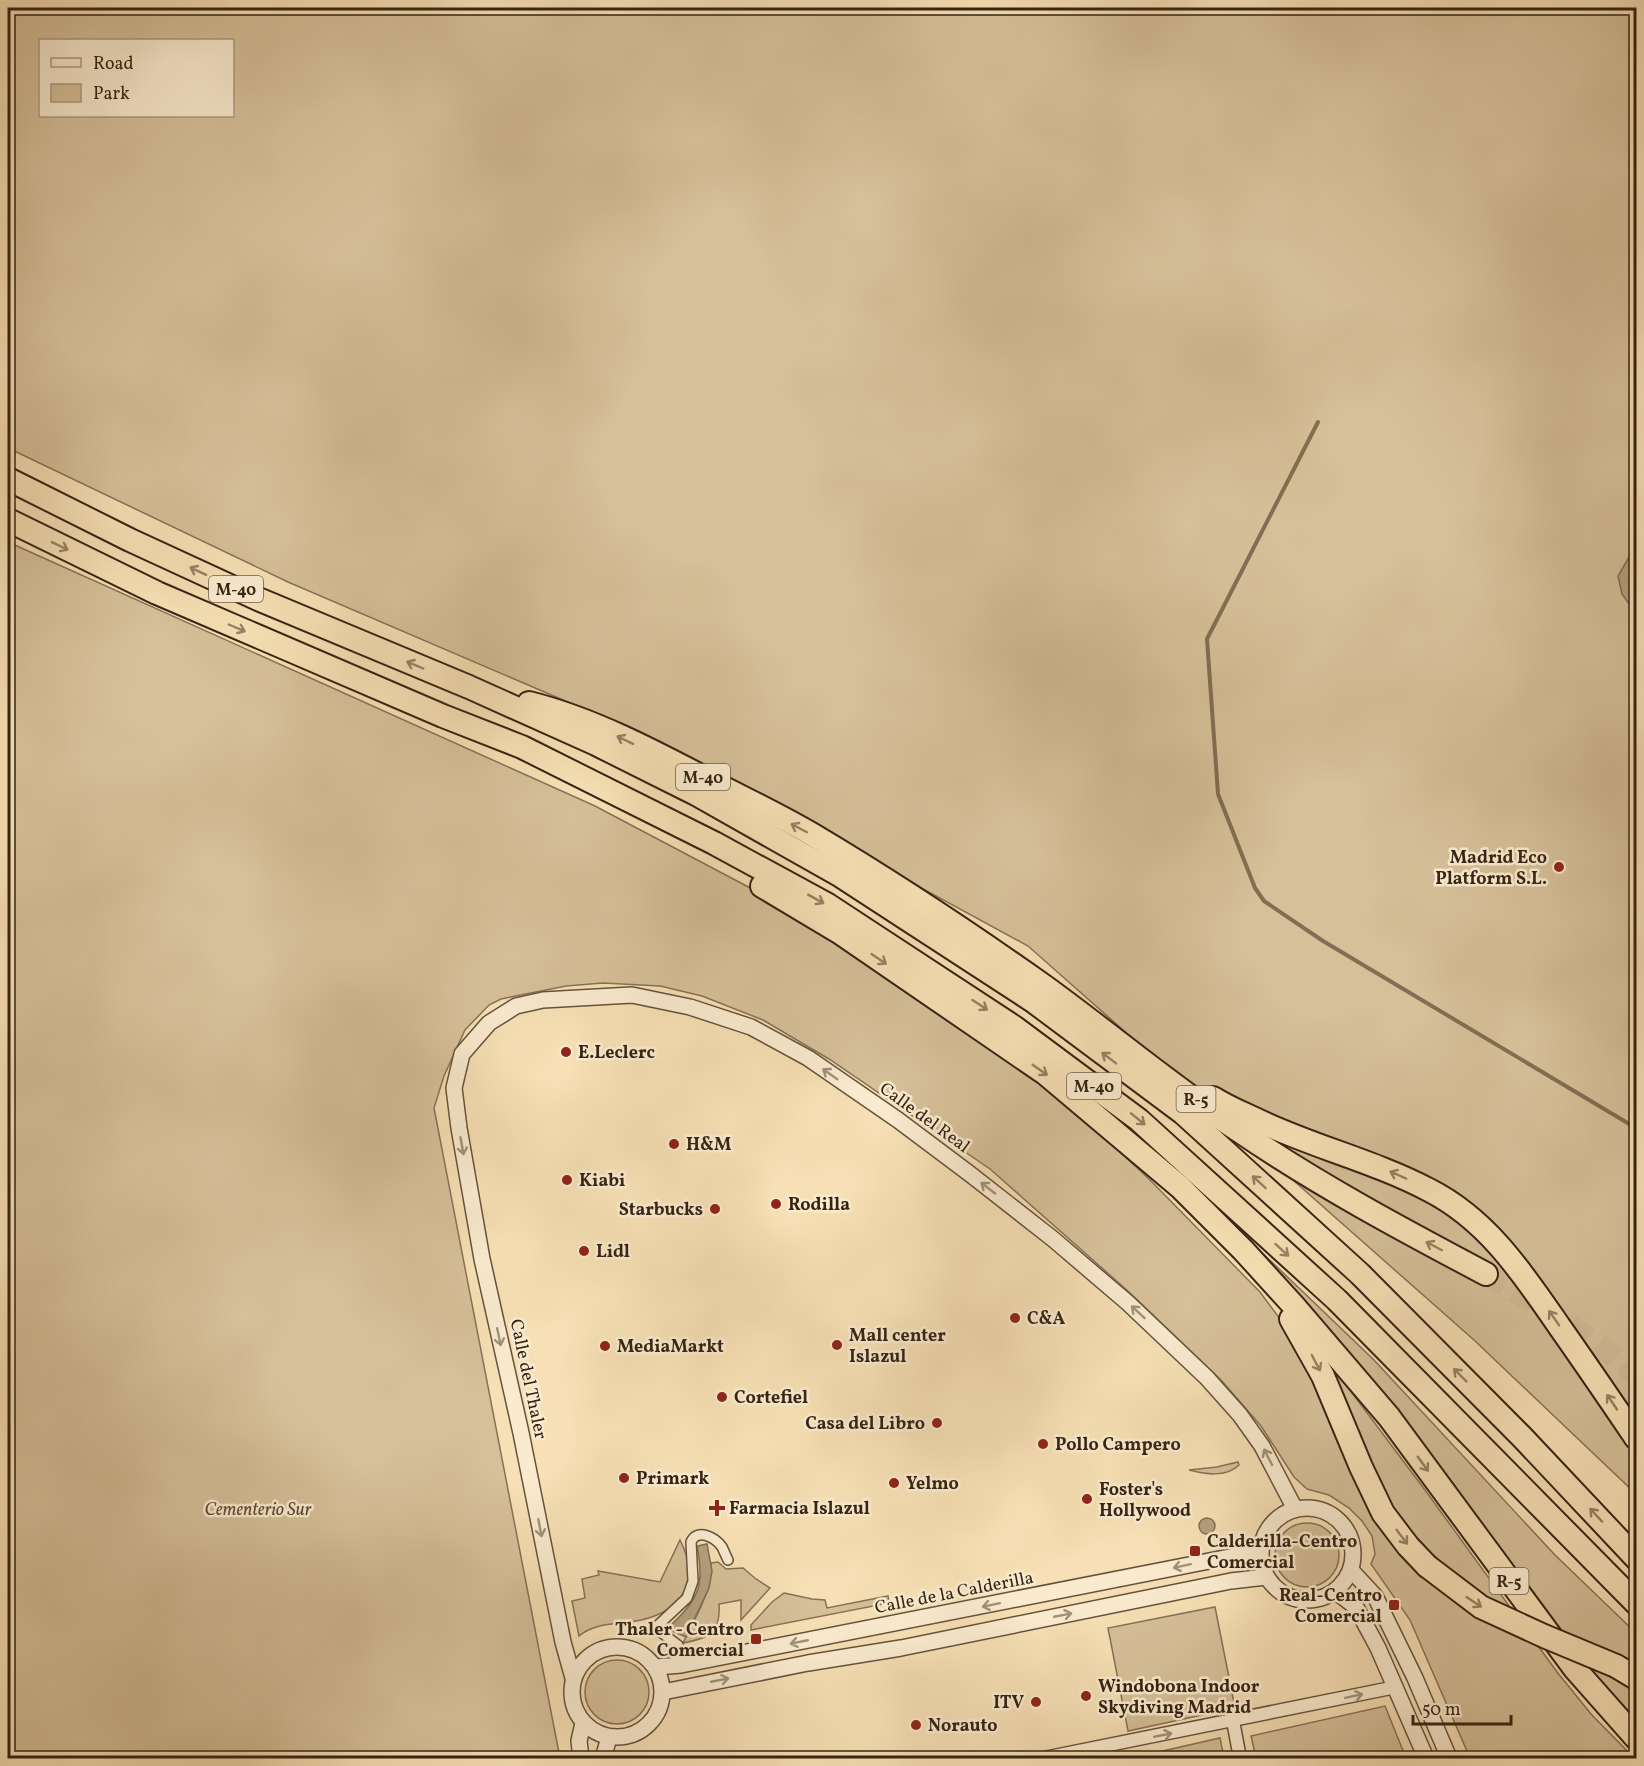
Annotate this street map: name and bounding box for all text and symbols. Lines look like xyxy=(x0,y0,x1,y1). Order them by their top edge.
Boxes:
legend xyxy=(39,39,234,117)
text: Road xyxy=(93,52,134,77)
text: Park xyxy=(93,82,130,107)
one-way arrow xyxy=(51,540,69,552)
one-way arrow xyxy=(189,565,207,576)
road number: M-40 xyxy=(209,576,263,602)
one-way arrow xyxy=(227,623,246,634)
one-way arrow xyxy=(407,659,425,670)
one-way arrow xyxy=(616,733,634,745)
road number: M-40 xyxy=(676,764,730,790)
one-way arrow xyxy=(790,821,808,833)
place label: Madrid Eco Platform S.L. xyxy=(1435,846,1547,892)
marker: Madrid Eco Platform S.L. xyxy=(1552,860,1566,874)
one-way arrow xyxy=(807,893,824,905)
one-way arrow xyxy=(870,954,887,966)
one-way arrow xyxy=(971,999,988,1011)
place label: E.Leclerc xyxy=(578,1041,655,1066)
marker: E.Leclerc xyxy=(559,1045,573,1059)
one-way arrow xyxy=(1102,1051,1118,1064)
one-way arrow xyxy=(1032,1063,1048,1076)
one-way arrow xyxy=(823,1068,839,1080)
road number: M-40 xyxy=(1067,1073,1121,1099)
street label: Calle del Real xyxy=(874,1077,974,1160)
road number: R-5 xyxy=(1176,1086,1216,1112)
one-way arrow xyxy=(1129,1113,1145,1126)
place label: H&M xyxy=(686,1133,731,1158)
one-way arrow xyxy=(457,1135,468,1155)
marker: H&M xyxy=(667,1137,681,1151)
one-way arrow xyxy=(1389,1168,1407,1180)
place label: Kiabi xyxy=(579,1169,625,1194)
marker: Kiabi xyxy=(560,1173,574,1187)
one-way arrow xyxy=(1252,1175,1267,1189)
one-way arrow xyxy=(980,1182,996,1195)
place label: Rodilla xyxy=(788,1193,850,1218)
marker: Rodilla xyxy=(769,1197,783,1211)
place label: Starbucks xyxy=(619,1198,703,1223)
marker: Starbucks xyxy=(708,1202,722,1216)
place label: Lidl xyxy=(596,1240,630,1265)
one-way arrow xyxy=(1425,1240,1443,1252)
one-way arrow xyxy=(1274,1243,1289,1257)
marker: Lidl xyxy=(577,1244,591,1258)
one-way arrow xyxy=(1131,1305,1146,1320)
place label: C&A xyxy=(1027,1307,1066,1332)
one-way arrow xyxy=(1548,1310,1560,1327)
marker: C&A xyxy=(1008,1311,1022,1325)
street label: Calle del Thaler xyxy=(503,1317,553,1442)
place label: Mall center Islazul xyxy=(849,1324,946,1370)
one-way arrow xyxy=(494,1327,506,1346)
place label: MediaMarkt xyxy=(617,1335,724,1360)
marker: Mall center Islazul xyxy=(830,1338,844,1352)
marker: MediaMarkt xyxy=(598,1339,612,1353)
one-way arrow xyxy=(1310,1354,1322,1371)
one-way arrow xyxy=(1453,1368,1468,1383)
place label: Cortefiel xyxy=(734,1386,808,1411)
marker: Cortefiel xyxy=(715,1390,729,1404)
one-way arrow xyxy=(1606,1394,1618,1411)
place label: Casa del Libro xyxy=(805,1412,925,1437)
marker: Casa del Libro xyxy=(930,1416,944,1430)
place label: Pollo Campero xyxy=(1055,1433,1181,1458)
marker: Pollo Campero xyxy=(1036,1437,1050,1451)
one-way arrow xyxy=(1262,1448,1273,1466)
one-way arrow xyxy=(1417,1456,1429,1472)
place label: Primark xyxy=(636,1467,709,1492)
marker: Primark xyxy=(617,1471,631,1485)
place label: Yelmo xyxy=(906,1472,959,1497)
marker: Yelmo xyxy=(887,1476,901,1490)
place label: Foster's Hollywood xyxy=(1099,1478,1191,1524)
marker: Foster's Hollywood xyxy=(1080,1492,1094,1506)
place label: Farmacia Islazul xyxy=(729,1497,870,1522)
park label: Cementerio Sur xyxy=(205,1498,312,1523)
marker: Farmacia Islazul xyxy=(710,1501,724,1515)
one-way arrow xyxy=(1589,1508,1603,1523)
one-way arrow xyxy=(535,1518,546,1537)
one-way arrow xyxy=(1396,1529,1408,1545)
place label: Calderilla-Centro Comercial xyxy=(1207,1530,1357,1576)
marker: Calderilla-Centro Comercial xyxy=(1188,1544,1202,1558)
one-way arrow xyxy=(1172,1561,1192,1572)
street label: Calle de la Calderilla xyxy=(873,1566,1036,1621)
road number: R-5 xyxy=(1490,1568,1528,1594)
place label: Real-Centro Comercial xyxy=(1279,1584,1382,1630)
one-way arrow xyxy=(1465,1596,1482,1608)
marker: Real-Centro Comercial xyxy=(1387,1598,1401,1612)
one-way arrow xyxy=(981,1600,1001,1611)
one-way arrow xyxy=(1053,1609,1072,1620)
place label: Thaler - Centro Comercial xyxy=(615,1618,744,1664)
marker: Thaler - Centro Comercial xyxy=(749,1632,763,1646)
one-way arrow xyxy=(790,1637,809,1648)
one-way arrow xyxy=(710,1674,730,1685)
place label: Windobona Indoor Skydiving Madrid xyxy=(1098,1675,1260,1721)
scale bar xyxy=(1413,1688,1510,1726)
marker: Windobona Indoor Skydiving Madrid xyxy=(1079,1689,1093,1703)
one-way arrow xyxy=(1344,1690,1364,1701)
place label: ITV xyxy=(993,1691,1024,1716)
marker: ITV xyxy=(1029,1695,1043,1709)
text: 50 m xyxy=(1422,1698,1461,1723)
place label: Norauto xyxy=(928,1714,998,1739)
marker: Norauto xyxy=(909,1718,923,1732)
one-way arrow xyxy=(1153,1729,1173,1740)

